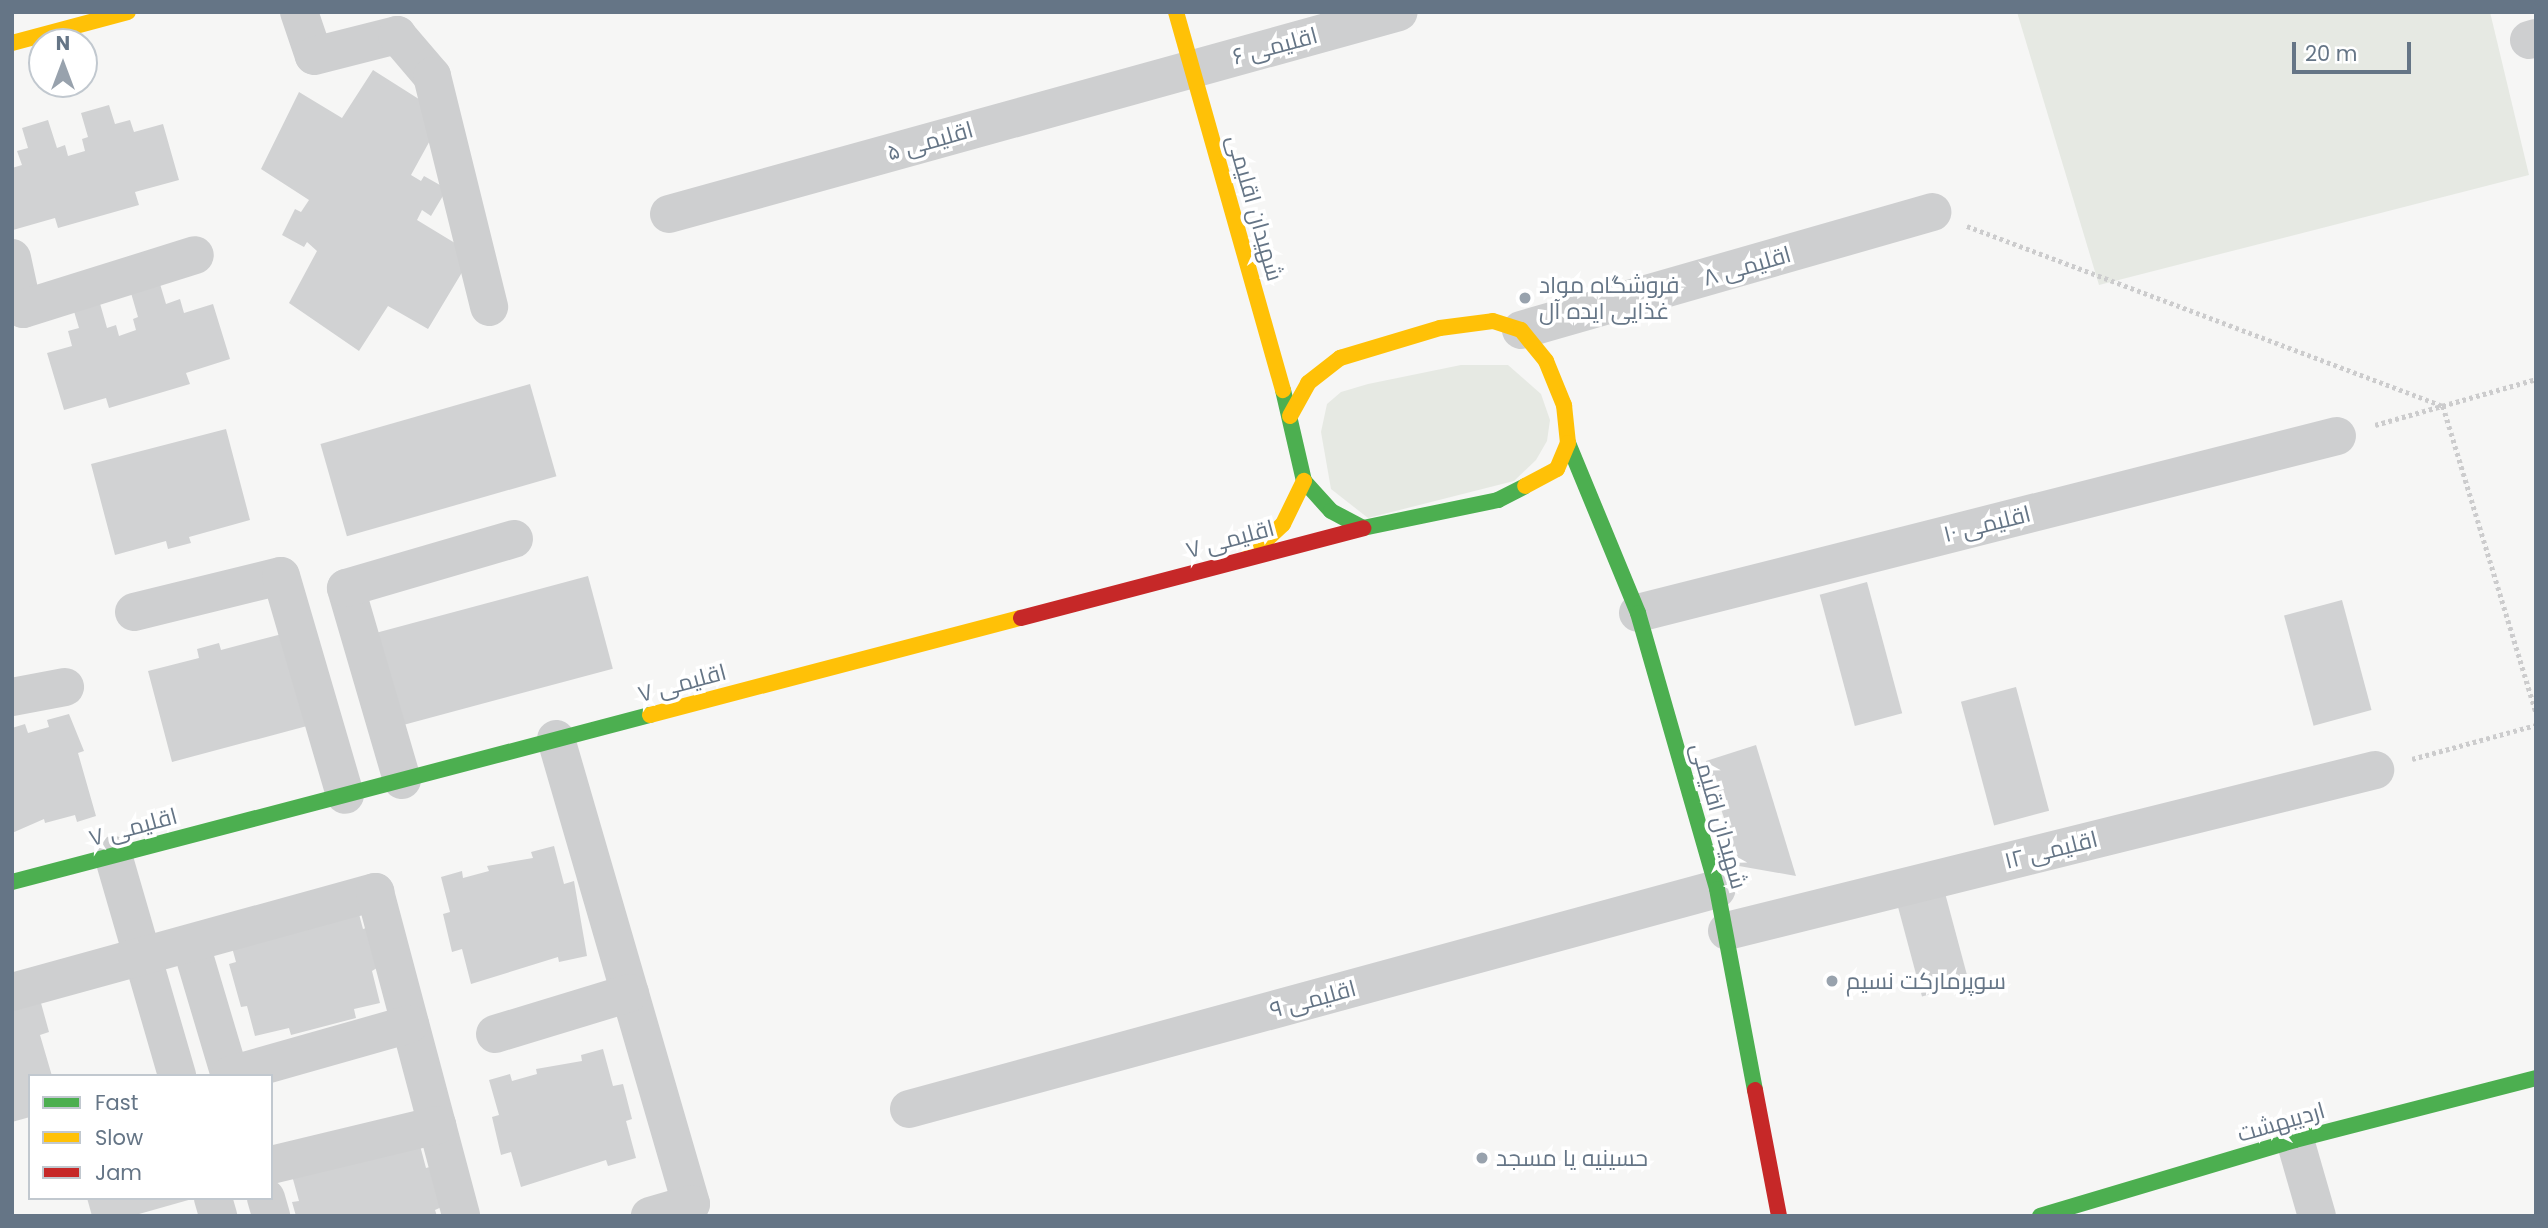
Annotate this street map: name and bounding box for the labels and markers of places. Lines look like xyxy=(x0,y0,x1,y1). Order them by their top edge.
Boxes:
place label: فروشگاه مواد غذایی ایده آل xyxy=(1539,271,1679,325)
marker: فروشگاه مواد غذایی ایده آل xyxy=(1517,290,1533,306)
place label: سوپرمارکت نسیم xyxy=(1846,967,2006,995)
marker: سوپرمارکت نسیم xyxy=(1824,973,1840,989)
place label: حسینیه یا مسجد xyxy=(1496,1144,1648,1172)
marker: حسینیه یا مسجد xyxy=(1474,1150,1490,1166)

